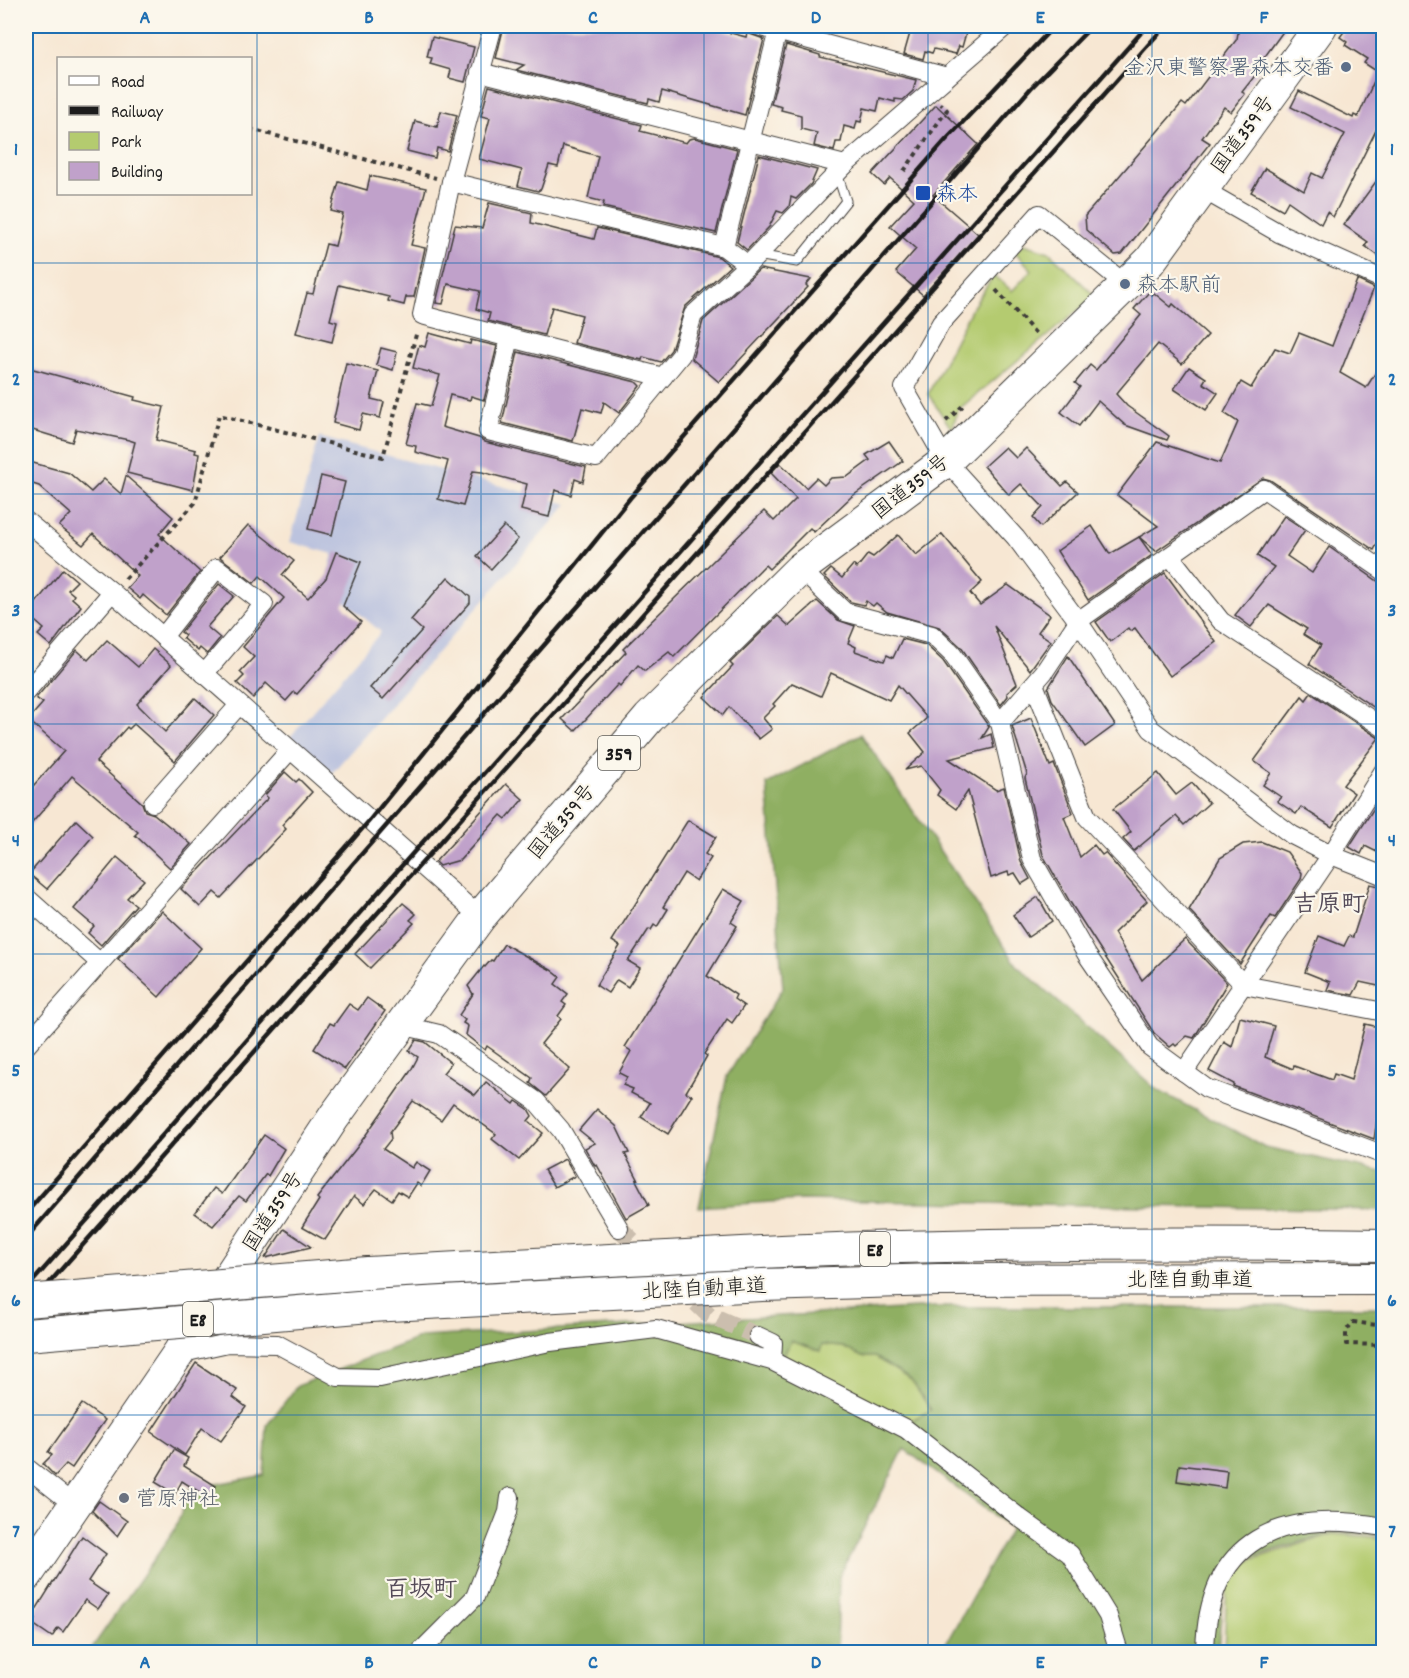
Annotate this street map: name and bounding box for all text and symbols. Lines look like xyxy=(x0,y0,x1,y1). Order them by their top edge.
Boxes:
text: A xyxy=(140,5,151,33)
text: B xyxy=(364,5,374,33)
text: C xyxy=(588,5,598,33)
text: D xyxy=(811,5,822,33)
text: E xyxy=(1035,5,1045,33)
text: F xyxy=(1260,5,1270,33)
place label: 金沢東警察署森本交番 xyxy=(1124,55,1334,85)
legend xyxy=(57,57,252,195)
marker: 金沢東警察署森本交番 xyxy=(1339,60,1353,74)
text: Road xyxy=(111,71,145,96)
street label: 国道359号 xyxy=(1205,90,1284,182)
text: Railway xyxy=(111,101,164,126)
text: Park xyxy=(111,131,142,156)
text: 1 xyxy=(14,137,18,165)
text: 1 xyxy=(1390,137,1394,165)
text: Building xyxy=(111,161,163,186)
place label: 森本 xyxy=(936,181,978,211)
marker: 森本 xyxy=(914,184,932,202)
place label: 森本駅前 xyxy=(1137,272,1221,302)
marker: 森本駅前 xyxy=(1118,277,1132,291)
text: 2 xyxy=(12,367,20,395)
text: 2 xyxy=(1388,367,1396,395)
street label: 国道359号 xyxy=(866,448,957,528)
text: 3 xyxy=(12,598,20,626)
text: 3 xyxy=(1388,598,1396,626)
road number: 359 xyxy=(598,736,640,770)
street label: 国道359号 xyxy=(522,778,604,868)
text: 4 xyxy=(12,828,20,856)
text: 4 xyxy=(1388,828,1396,856)
district label: 吉原町 xyxy=(1293,889,1365,923)
text: 5 xyxy=(11,1058,21,1086)
text: 5 xyxy=(1387,1058,1397,1086)
street label: 国道359号 xyxy=(237,1166,312,1259)
road number: E8 xyxy=(860,1232,890,1266)
street label: 北陸自動車道 xyxy=(1127,1267,1253,1297)
street label: 北陸自動車道 xyxy=(640,1273,768,1309)
text: 6 xyxy=(11,1288,21,1316)
text: 6 xyxy=(1387,1288,1397,1316)
road number: E8 xyxy=(183,1302,213,1336)
place label: 菅原神社 xyxy=(136,1486,220,1516)
marker: 菅原神社 xyxy=(117,1491,131,1505)
text: 7 xyxy=(12,1519,20,1547)
text: 7 xyxy=(1388,1519,1396,1547)
district label: 百坂町 xyxy=(385,1574,457,1608)
text: A xyxy=(140,1650,151,1678)
text: B xyxy=(364,1650,374,1678)
text: C xyxy=(588,1650,598,1678)
text: D xyxy=(811,1650,822,1678)
text: E xyxy=(1035,1650,1045,1678)
text: F xyxy=(1260,1650,1270,1678)

